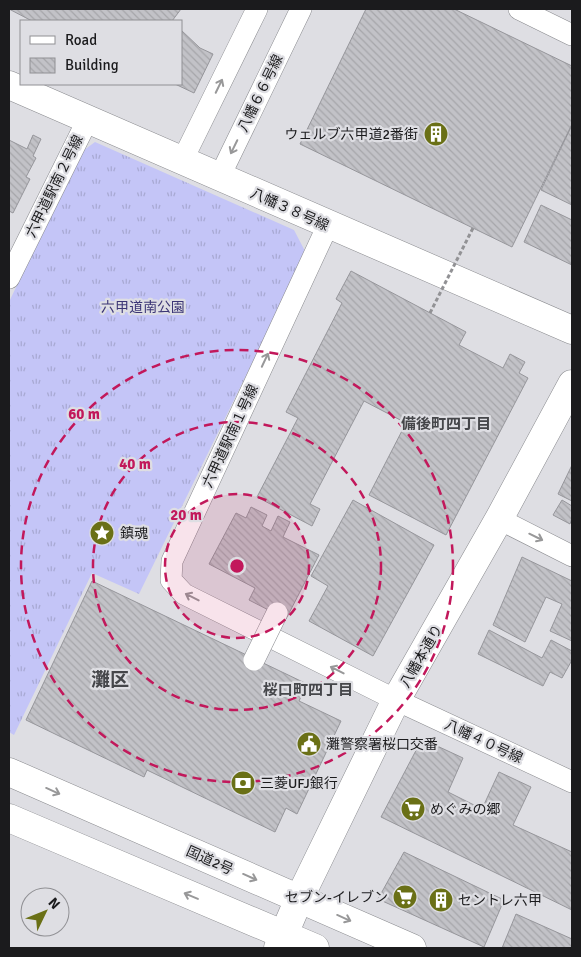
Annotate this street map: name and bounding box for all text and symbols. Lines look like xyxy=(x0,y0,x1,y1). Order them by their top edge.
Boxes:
legend xyxy=(20,20,182,85)
text: Road xyxy=(65,31,97,49)
street label: 八幡６６号線 xyxy=(234,52,287,135)
text: Building xyxy=(65,56,119,74)
one-way arrow xyxy=(215,79,224,94)
building icon: ウェルブ六甲道2番街 xyxy=(423,121,449,147)
place label: ウェルブ六甲道2番街 xyxy=(284,126,418,143)
street label: 六甲道駅南２号線 xyxy=(22,132,87,240)
one-way arrow xyxy=(229,140,239,155)
street label: 八幡３８号線 xyxy=(248,185,332,234)
park label: 六甲道南公園 xyxy=(101,299,185,316)
one-way arrow xyxy=(261,353,271,368)
street label: 六甲道駅南１号線 xyxy=(199,382,262,491)
text: 60 m xyxy=(68,405,100,423)
district label: 備後町四丁目 xyxy=(401,415,491,433)
text: 40 m xyxy=(119,455,151,473)
text: 20 m xyxy=(170,506,202,524)
place icon: 鎮魂 xyxy=(89,520,115,546)
place label: 鎮魂 xyxy=(120,525,148,542)
one-way arrow xyxy=(528,533,543,543)
centre of rings xyxy=(228,557,246,575)
one-way arrow xyxy=(184,592,199,602)
street label: 八幡本通り xyxy=(397,622,446,691)
one-way arrow xyxy=(330,665,345,674)
district label: 灘区 xyxy=(91,668,129,692)
district label: 桜口町四丁目 xyxy=(263,681,353,699)
street label: 八幡４０号線 xyxy=(442,716,525,767)
public building icon: 灘警察署桜口交番 xyxy=(296,731,322,757)
place label: 灘警察署桜口交番 xyxy=(326,736,438,753)
bank icon: 三菱UFJ銀行 xyxy=(230,770,256,796)
place label: 三菱UFJ銀行 xyxy=(260,775,338,792)
one-way arrow xyxy=(45,787,60,797)
supermarket icon: めぐみの郷 xyxy=(400,796,426,822)
place label: めぐみの郷 xyxy=(430,801,500,818)
street label: 国道2号 xyxy=(184,843,236,878)
one-way arrow xyxy=(242,873,257,883)
supermarket icon: セブン-イレブン xyxy=(392,884,418,910)
north arrow xyxy=(20,887,70,937)
building icon: セントレ六甲 xyxy=(428,887,454,913)
place label: セブン-イレブン xyxy=(285,889,388,906)
one-way arrow xyxy=(184,890,199,900)
place label: セントレ六甲 xyxy=(458,892,542,909)
text: N xyxy=(45,894,64,913)
one-way arrow xyxy=(336,914,351,924)

